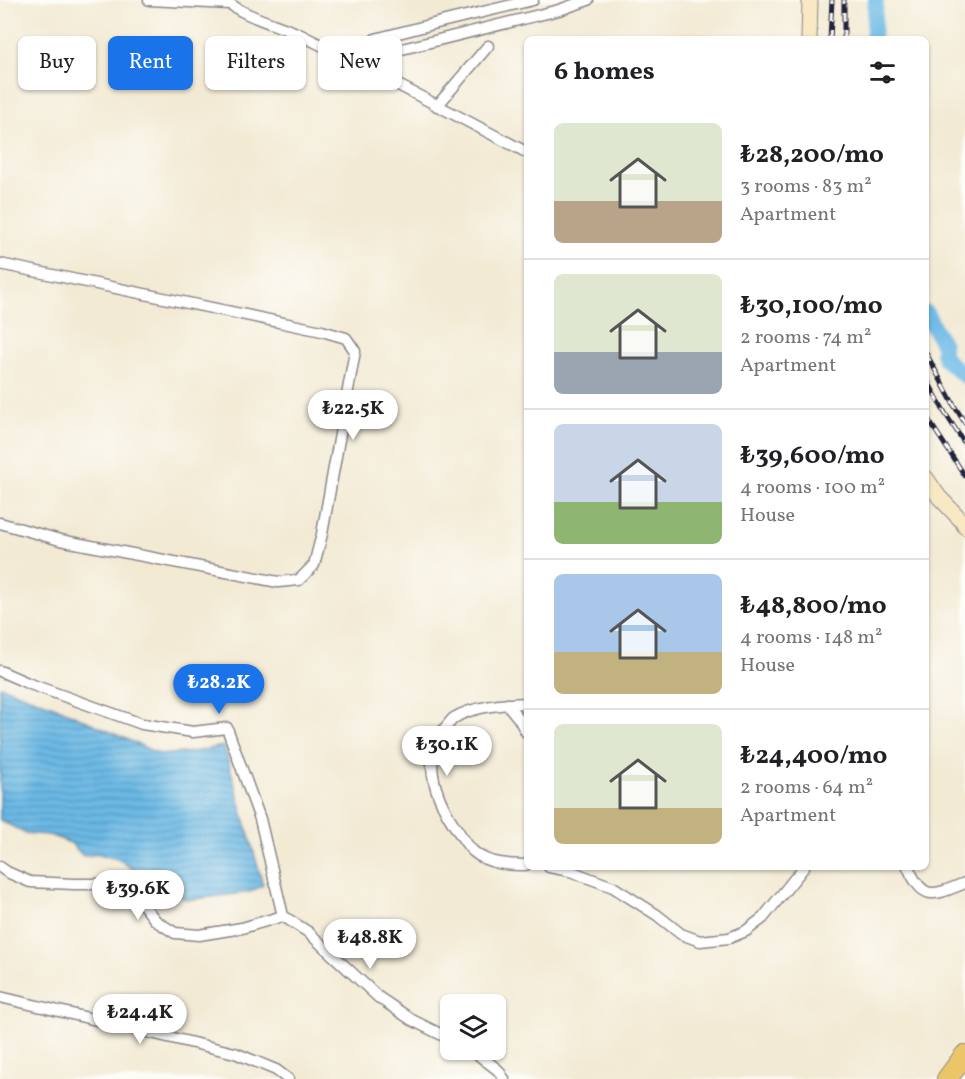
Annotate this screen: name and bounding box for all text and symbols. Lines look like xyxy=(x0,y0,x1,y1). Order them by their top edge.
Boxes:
chip: Buy xyxy=(18,36,96,90)
chip: Rent xyxy=(108,36,193,90)
chip: Filters xyxy=(205,36,306,90)
chip: New xyxy=(318,36,402,90)
text: 6 homes xyxy=(554,54,655,90)
icon: filters xyxy=(866,56,899,89)
text: ₺28,200/mo xyxy=(740,137,884,173)
icon: home xyxy=(602,147,674,219)
text: 3 rooms · 83 m² xyxy=(740,173,872,201)
text: Apartment xyxy=(740,201,836,229)
text: ₺30,100/mo xyxy=(740,288,883,324)
icon: home xyxy=(602,298,674,370)
text: 2 rooms · 74 m² xyxy=(740,324,871,352)
text: Apartment xyxy=(740,352,836,380)
pin: ₺22.5K xyxy=(304,390,402,441)
text: ₺22.5K xyxy=(322,395,384,423)
text: ₺39,600/mo xyxy=(740,438,885,474)
icon: home xyxy=(602,448,674,520)
text: 4 rooms · 100 m² xyxy=(740,474,885,502)
text: House xyxy=(740,502,795,530)
text: ₺48,800/mo xyxy=(740,588,887,624)
icon: home xyxy=(602,598,674,670)
text: 4 rooms · 148 m² xyxy=(740,624,882,652)
text: House xyxy=(740,652,795,680)
pin: ₺28.2K xyxy=(170,664,268,715)
text: ₺28.2K xyxy=(187,669,251,697)
pin: ₺30.1K xyxy=(398,726,496,777)
text: ₺30.1K xyxy=(416,731,478,759)
text: ₺24,400/mo xyxy=(740,738,887,774)
icon: home xyxy=(602,748,674,820)
text: 2 rooms · 64 m² xyxy=(740,774,873,802)
text: Apartment xyxy=(740,802,836,830)
pin: ₺39.6K xyxy=(89,870,187,921)
text: ₺39.6K xyxy=(106,875,170,903)
pin: ₺48.8K xyxy=(321,919,419,970)
text: ₺48.8K xyxy=(337,924,403,952)
pin: ₺24.4K xyxy=(91,994,189,1045)
map controls xyxy=(440,994,506,1060)
button: layers xyxy=(440,994,506,1060)
text: ₺24.4K xyxy=(107,999,173,1027)

